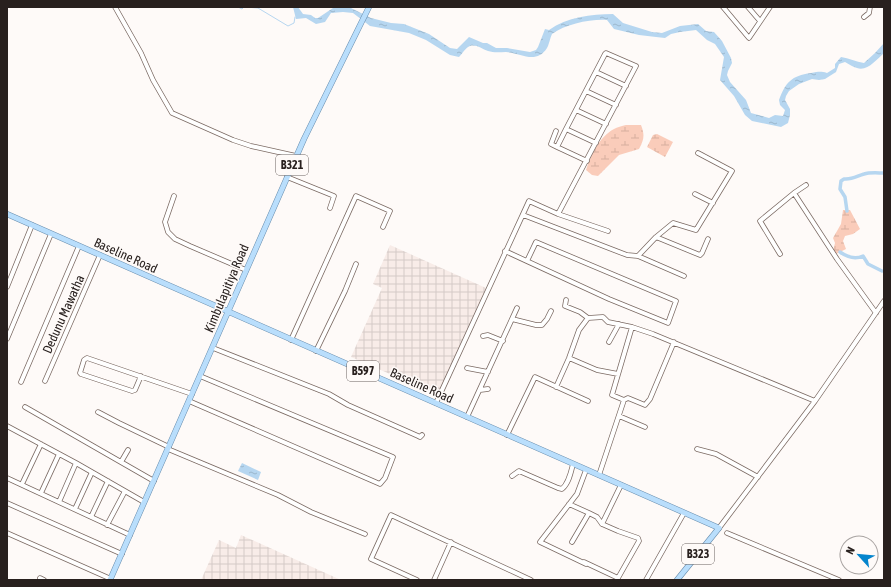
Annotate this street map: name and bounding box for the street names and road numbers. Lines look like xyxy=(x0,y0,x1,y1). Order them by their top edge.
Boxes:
road number: B321 xyxy=(276,155,308,175)
street label: Baseline Road xyxy=(92,235,160,276)
street label: Kimbulapitiya Road xyxy=(201,242,252,335)
street label: Dedunu Mawatha xyxy=(39,273,87,356)
road number: B597 xyxy=(347,361,379,381)
street label: Baseline Road xyxy=(388,365,456,406)
road number: B323 xyxy=(682,544,714,564)

